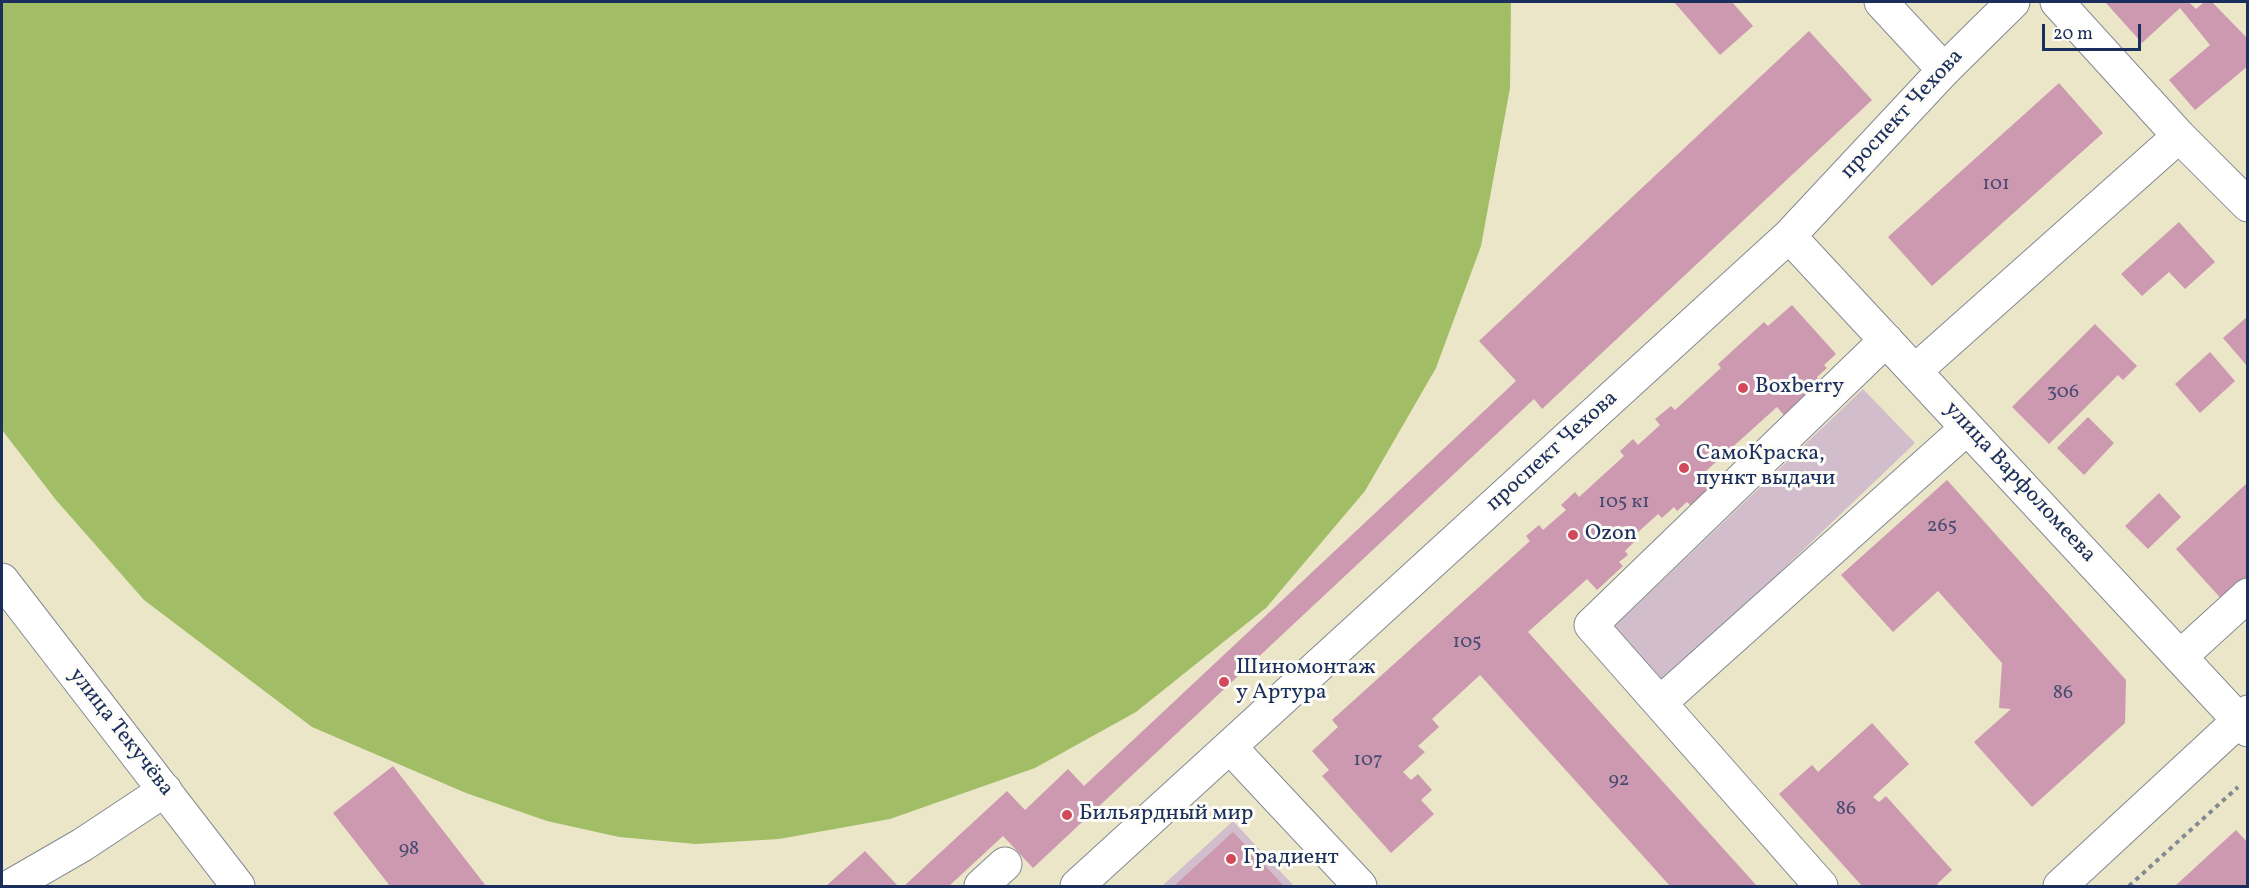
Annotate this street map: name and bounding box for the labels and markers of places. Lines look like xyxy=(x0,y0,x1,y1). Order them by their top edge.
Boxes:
place label: Boxberry xyxy=(1755,375,1844,401)
marker: Boxberry xyxy=(1736,381,1750,395)
place label: СамоКраска, пункт выдачи xyxy=(1696,442,1835,494)
marker: СамоКраска, пункт выдачи xyxy=(1677,461,1691,475)
place label: Ozon xyxy=(1585,522,1637,548)
marker: Ozon xyxy=(1566,528,1580,542)
place label: Шиномонтаж у Артура xyxy=(1236,656,1376,708)
marker: Шиномонтаж у Артура xyxy=(1217,675,1231,689)
place label: Бильярдный мир xyxy=(1079,802,1253,828)
marker: Бильярдный мир xyxy=(1060,808,1074,822)
place label: Градиент xyxy=(1243,846,1339,872)
marker: Градиент xyxy=(1224,852,1238,866)

